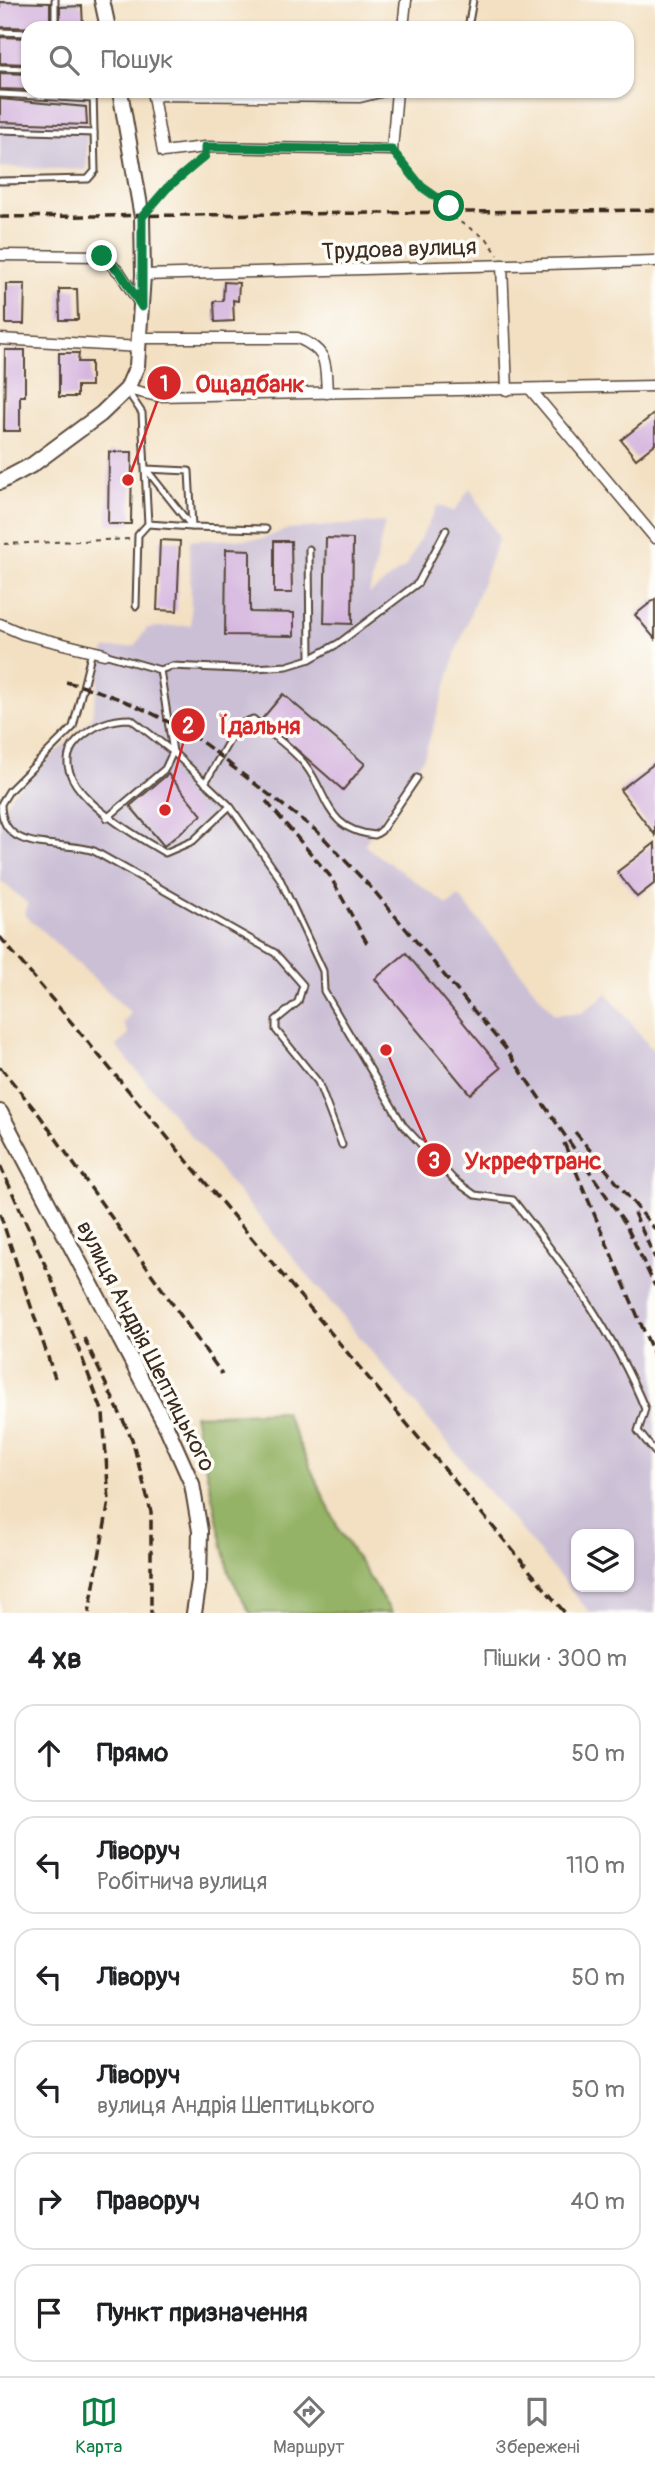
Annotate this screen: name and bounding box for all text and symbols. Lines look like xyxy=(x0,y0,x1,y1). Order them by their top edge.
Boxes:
search box xyxy=(21,21,634,98)
icon: search xyxy=(45,41,83,79)
text: Пошук xyxy=(101,44,174,76)
route start xyxy=(433,190,464,221)
street label: Трудова вулиця xyxy=(321,232,477,266)
route end xyxy=(86,240,117,271)
callout: Ощадбанк xyxy=(146,361,319,406)
text: Ощадбанк xyxy=(195,370,305,399)
text: 1 xyxy=(160,371,168,398)
callout: Їдальня xyxy=(171,703,314,748)
text: Їдальня xyxy=(220,712,300,741)
text: 2 xyxy=(182,713,194,740)
callout: Укррефтранс xyxy=(416,1138,616,1183)
text: Укррефтранс xyxy=(465,1147,601,1176)
text: 3 xyxy=(428,1148,440,1175)
street label: вулиця Андрія Шептицького xyxy=(70,1216,222,1476)
map controls xyxy=(571,1529,634,1592)
button: layers xyxy=(571,1529,634,1592)
text: 4 хв xyxy=(28,1640,82,1677)
text: Пішки · 300 m xyxy=(484,1644,627,1673)
icon: ahead xyxy=(30,1734,68,1772)
text: Прямо xyxy=(97,1737,168,1769)
text: 50 m xyxy=(571,1739,625,1768)
text: Ліворуч xyxy=(97,1835,181,1867)
icon: left xyxy=(30,1846,68,1884)
text: 110 m xyxy=(566,1851,625,1880)
text: Робітнича вулиця xyxy=(97,1867,267,1896)
icon: left xyxy=(30,1958,68,1996)
text: Ліворуч xyxy=(97,1961,181,1993)
text: 50 m xyxy=(571,1963,625,1992)
text: Ліворуч xyxy=(97,2059,181,2091)
icon: left xyxy=(30,2070,68,2108)
text: 50 m xyxy=(571,2075,625,2104)
text: вулиця Андрія Шептицького xyxy=(97,2091,375,2120)
icon: right xyxy=(30,2182,68,2220)
text: Праворуч xyxy=(97,2185,200,2217)
text: 40 m xyxy=(571,2187,625,2216)
icon: arrive xyxy=(30,2294,68,2332)
text: Пункт призначення xyxy=(97,2297,308,2329)
tab: Карта xyxy=(75,2393,122,2459)
tab: Маршрут xyxy=(273,2393,345,2459)
tab: Збережені xyxy=(495,2393,580,2459)

